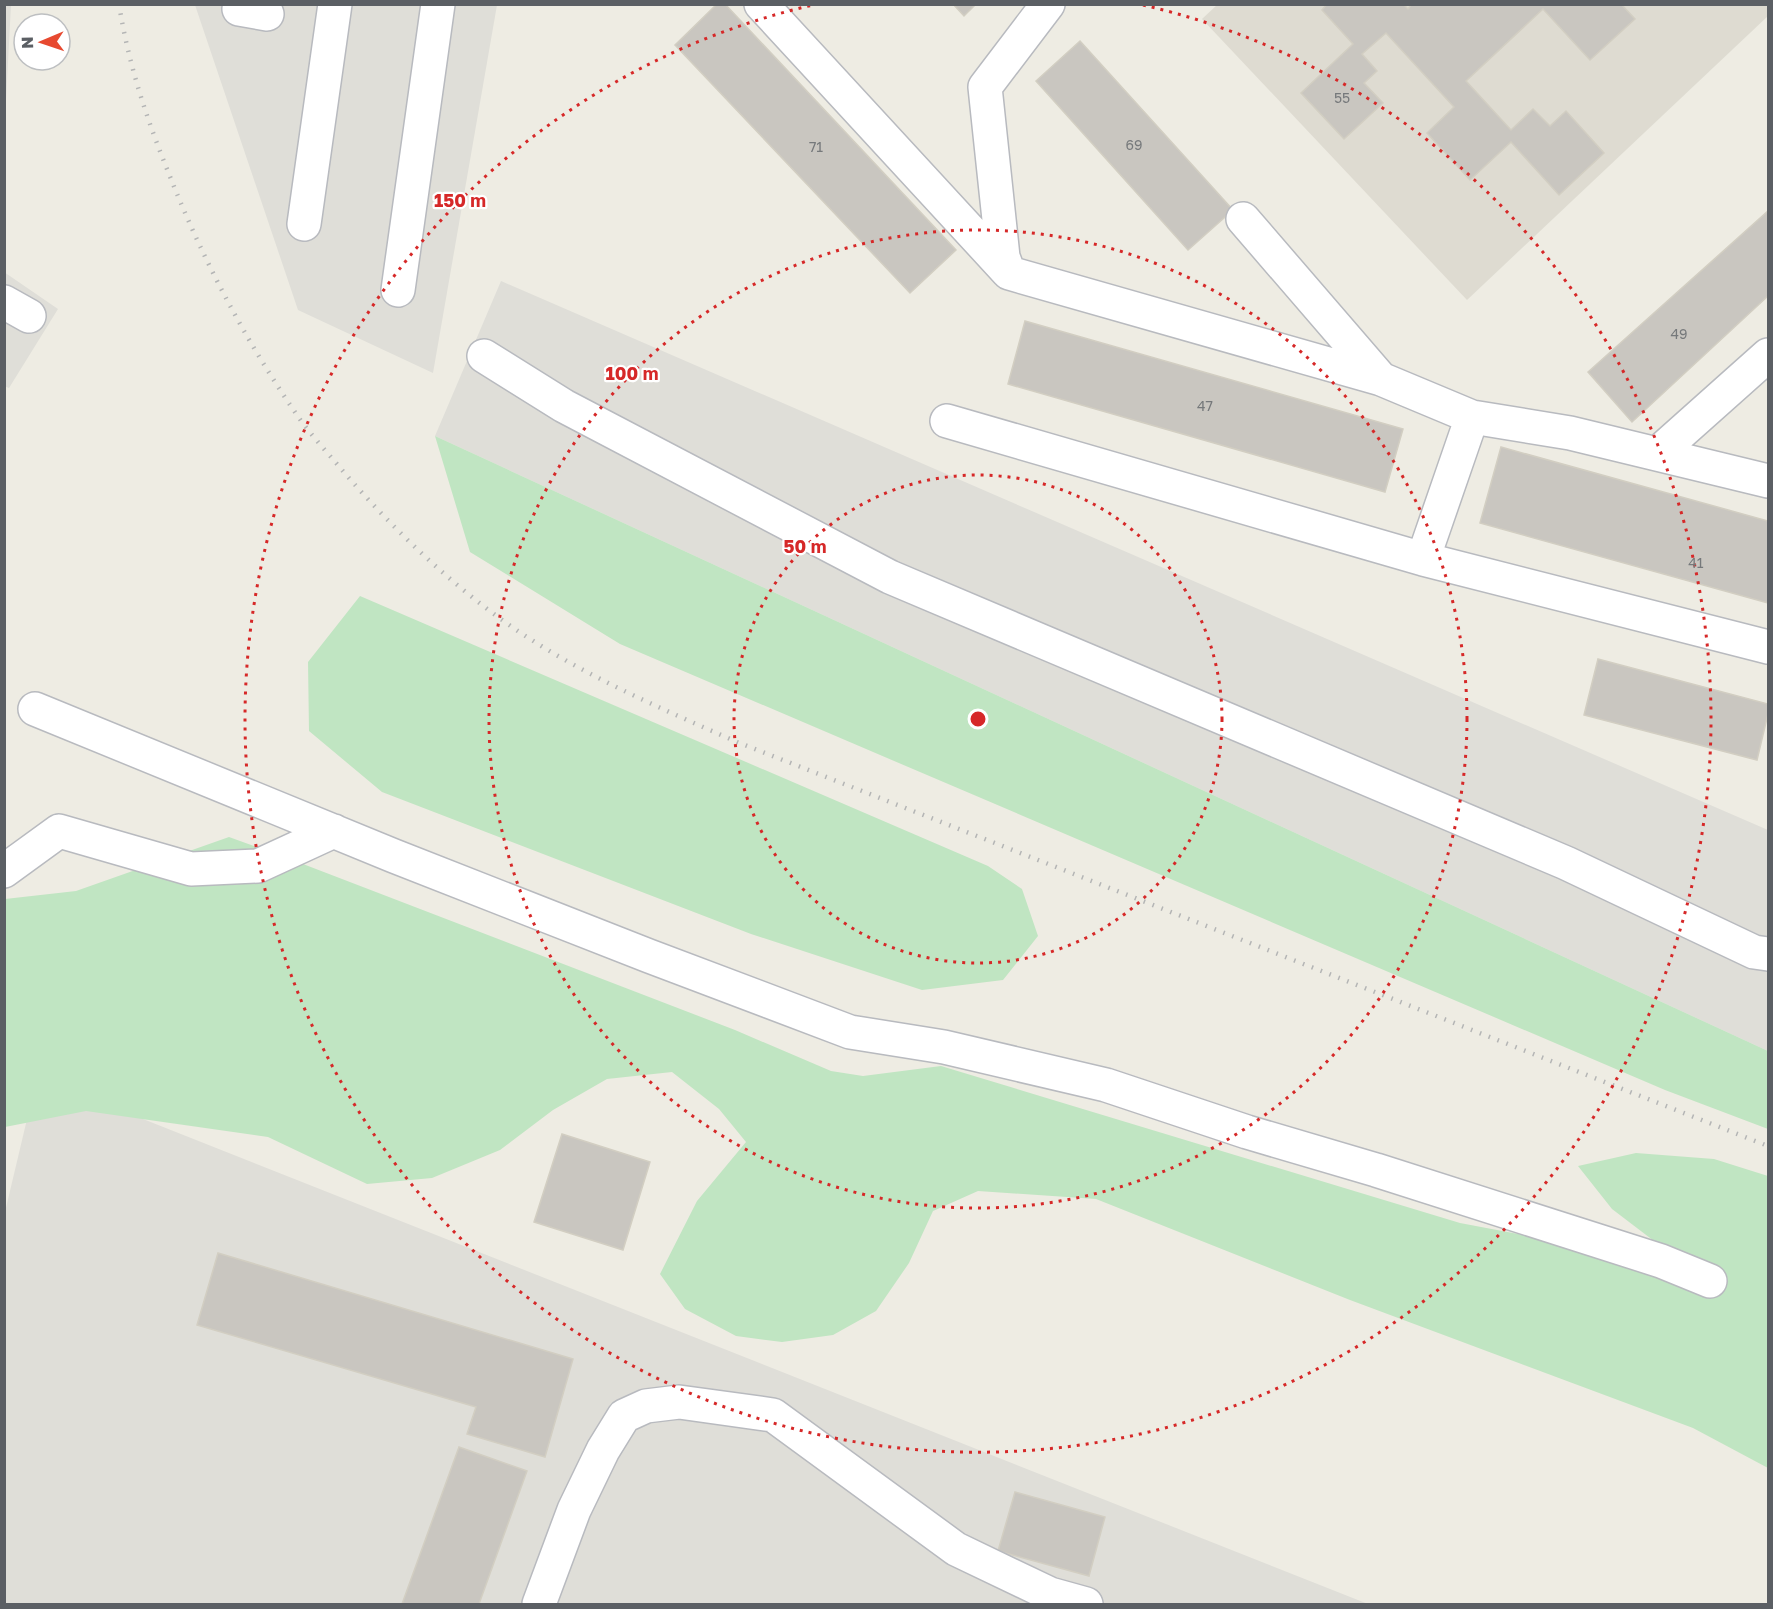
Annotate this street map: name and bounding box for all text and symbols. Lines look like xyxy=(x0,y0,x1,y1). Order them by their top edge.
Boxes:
north arrow xyxy=(12,12,72,72)
text: N xyxy=(17,36,37,49)
house number: 55 xyxy=(1334,89,1350,106)
house number: 69 xyxy=(1126,136,1142,153)
house number: 71 xyxy=(809,138,823,155)
text: 150 m xyxy=(434,189,486,211)
house number: 49 xyxy=(1670,325,1688,342)
text: 100 m xyxy=(606,362,658,384)
house number: 47 xyxy=(1197,397,1213,414)
text: 50 m xyxy=(784,535,826,557)
house number: 41 xyxy=(1688,554,1704,571)
centre of rings xyxy=(968,709,988,729)

